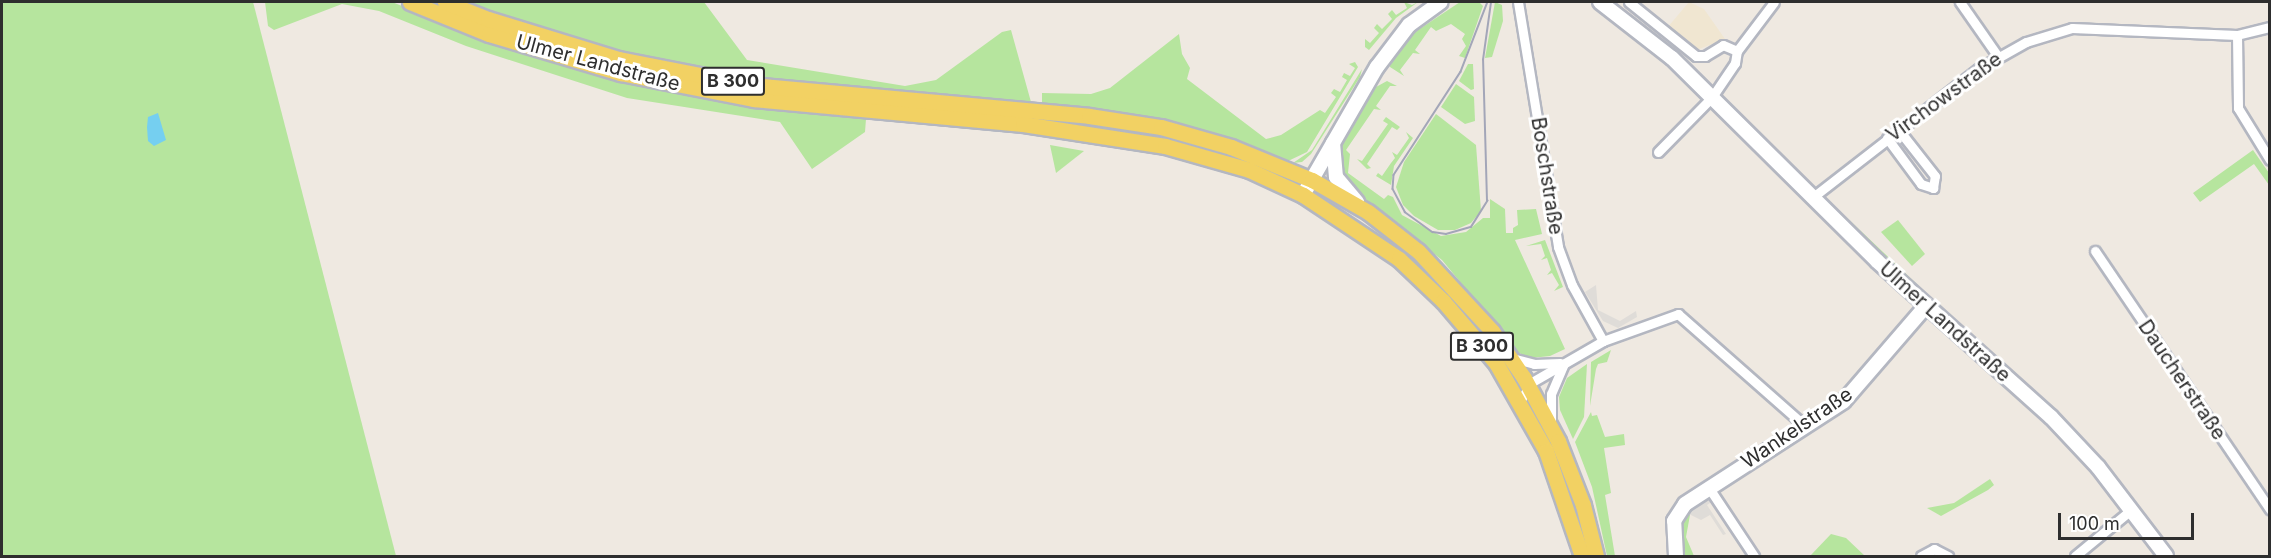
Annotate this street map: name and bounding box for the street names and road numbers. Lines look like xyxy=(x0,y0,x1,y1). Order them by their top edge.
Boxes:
street label: Ulmer Landstraße xyxy=(514,30,682,96)
street label: Virchowstraße xyxy=(1882,47,2006,147)
road number: B 300 xyxy=(700,66,766,96)
street label: Boschstraße xyxy=(1526,115,1568,237)
street label: Ulmer Landstraße xyxy=(1874,257,2016,387)
street label: Daucherstraße xyxy=(2133,315,2231,445)
road number: B 300 xyxy=(1449,331,1515,361)
street label: Wankelstraße xyxy=(1737,382,1857,474)

